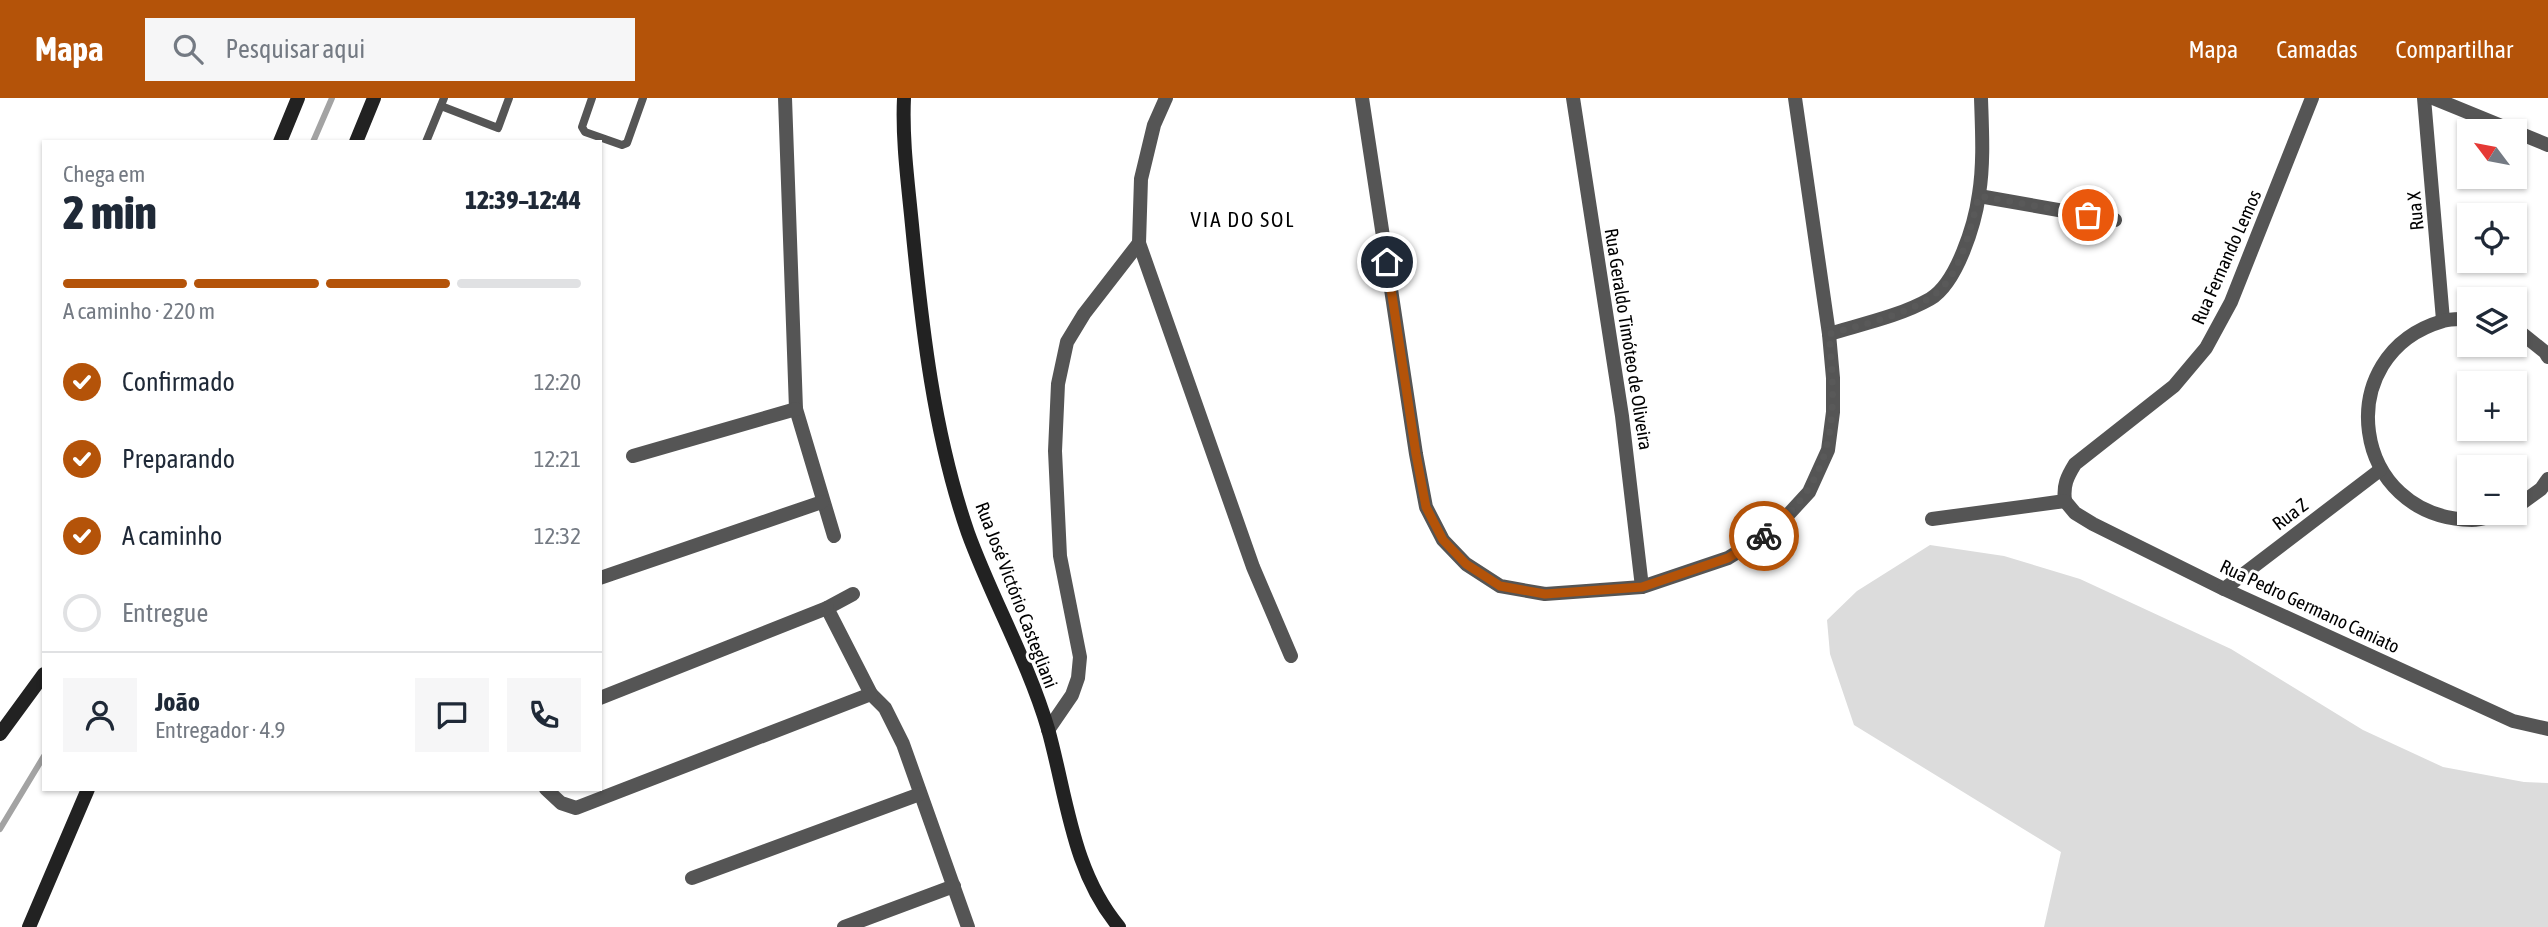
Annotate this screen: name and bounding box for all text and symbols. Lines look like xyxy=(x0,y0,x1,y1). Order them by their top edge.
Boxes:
search box xyxy=(145,18,635,81)
text: Mapa xyxy=(35,30,103,68)
icon: search xyxy=(169,30,207,68)
text: Pesquisar aqui xyxy=(225,34,365,64)
text: Mapa xyxy=(2188,36,2238,63)
text: Camadas xyxy=(2276,36,2358,63)
text: Compartilhar xyxy=(2396,36,2513,63)
north arrow xyxy=(2457,119,2527,189)
map controls xyxy=(2457,119,2527,525)
text: Chega em xyxy=(63,161,145,187)
text: 12:39–12:44 xyxy=(465,185,581,215)
pin xyxy=(2058,185,2118,245)
text: 2 min xyxy=(63,186,157,239)
street label: Rua Fernando Lemos xyxy=(2187,186,2266,328)
street label: Rua X xyxy=(2402,190,2428,231)
icon: bag xyxy=(2069,196,2107,234)
button: locate xyxy=(2457,203,2527,273)
district label: VIA DO SOL xyxy=(1191,207,1295,231)
street label: Rua Geraldo Timóteo de Oliveira xyxy=(1601,227,1657,451)
pin xyxy=(1357,232,1417,292)
icon: home xyxy=(1368,243,1406,281)
button: layers xyxy=(2457,287,2527,357)
text: A caminho · 220 m xyxy=(63,298,215,324)
icon: check xyxy=(63,363,101,401)
text: Confirmado xyxy=(122,367,235,397)
text: 12:20 xyxy=(534,369,581,395)
button: + xyxy=(2457,371,2527,441)
icon: check xyxy=(63,440,101,478)
text: Preparando xyxy=(122,444,235,474)
text: 12:21 xyxy=(534,446,581,472)
button: − xyxy=(2457,455,2527,525)
street label: Rua Z xyxy=(2268,493,2312,534)
street label: Rua José Victório Castegliani xyxy=(971,499,1063,691)
courier xyxy=(1729,501,1799,571)
icon: check xyxy=(63,517,101,555)
icon: bike xyxy=(1745,517,1783,555)
text: A caminho xyxy=(122,521,222,551)
text: 12:32 xyxy=(534,523,581,549)
street label: Rua Pedro Germano Caniato xyxy=(2217,555,2403,657)
text: Entregue xyxy=(122,598,208,628)
button: person xyxy=(63,678,137,752)
button: chat xyxy=(415,678,489,752)
button: phone xyxy=(507,678,581,752)
text: João xyxy=(155,687,200,717)
text: Entregador · 4.9 xyxy=(155,717,285,743)

